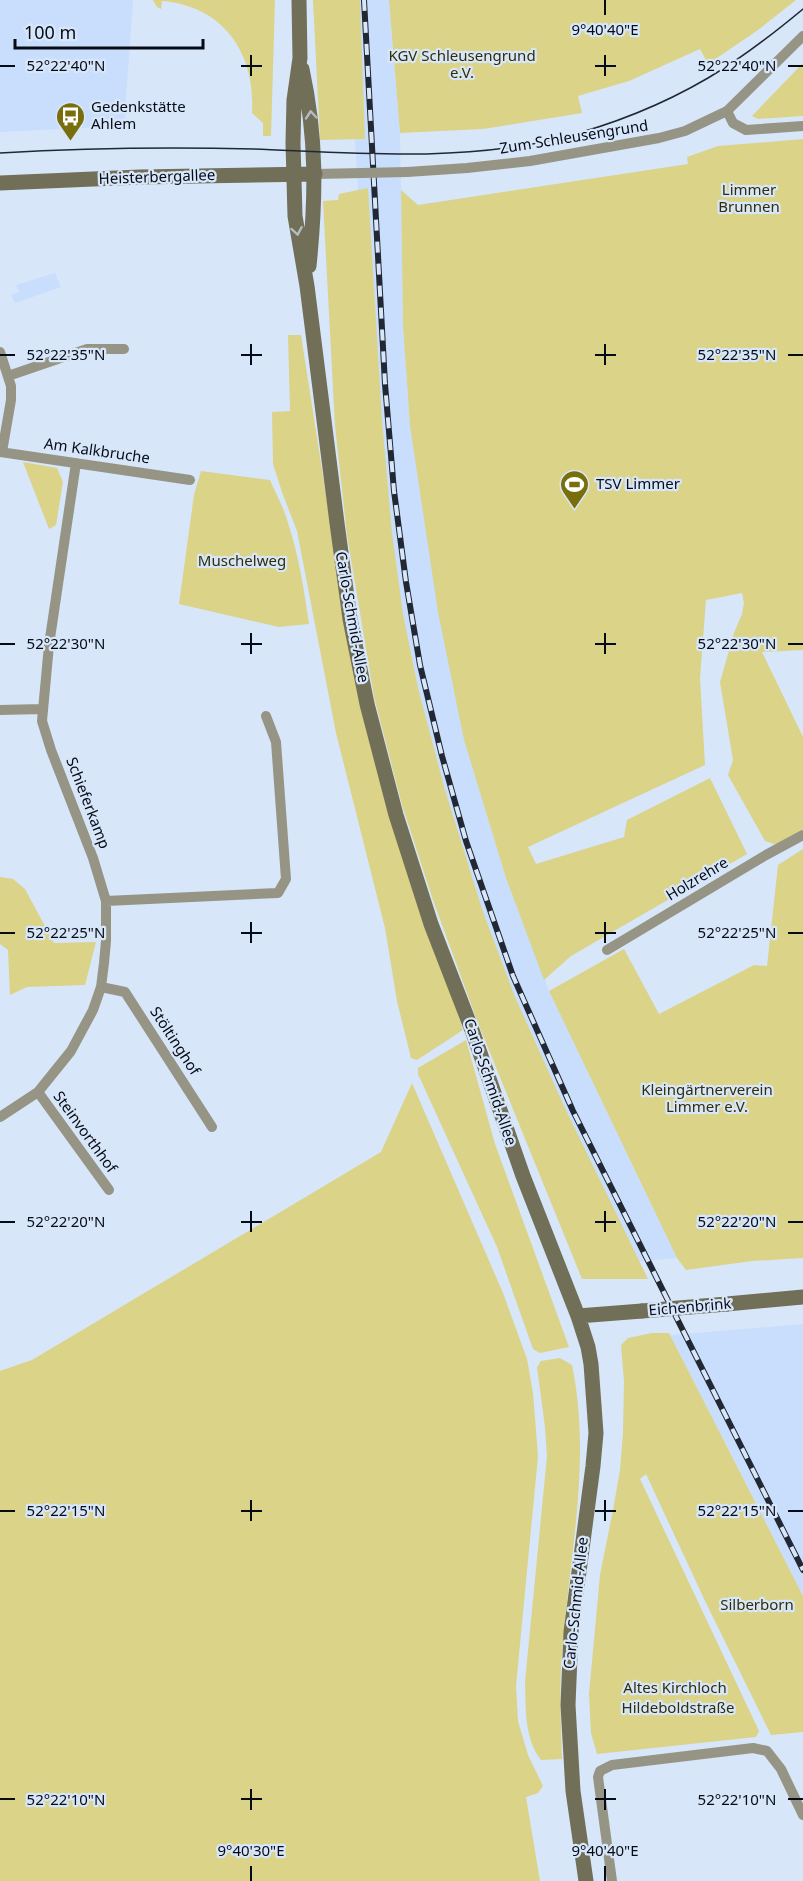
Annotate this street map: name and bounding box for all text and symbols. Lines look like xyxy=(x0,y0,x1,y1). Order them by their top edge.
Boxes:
scale bar xyxy=(15,12,202,50)
text: 9°40'40"E xyxy=(571,19,639,39)
text: 100 m xyxy=(24,20,76,44)
park label: KGV Schleusengrund e.V. xyxy=(388,45,536,82)
text: 52°22'40"N xyxy=(27,55,105,75)
text: 52°22'40"N xyxy=(698,55,776,75)
place label: Gedenkstätte Ahlem xyxy=(91,96,186,133)
bus stop icon: Gedenkstätte Ahlem xyxy=(54,100,86,142)
one-way arrow xyxy=(305,111,318,120)
street label: Zum Schleusengrund xyxy=(498,114,650,158)
street label: Heisterbergallee xyxy=(98,164,216,188)
park label: Limmer Brunnen xyxy=(718,179,780,216)
one-way arrow xyxy=(290,225,303,235)
text: 52°22'35"N xyxy=(27,344,105,364)
text: 52°22'35"N xyxy=(698,344,776,364)
street label: Am Kalkbruche xyxy=(43,433,151,467)
sports icon: TSV Limmer xyxy=(559,468,591,510)
place label: TSV Limmer xyxy=(596,473,680,493)
park label: Muschelweg xyxy=(198,550,286,570)
street label: Carlo-Schmid-Allee xyxy=(332,550,374,684)
text: 52°22'30"N xyxy=(27,633,105,653)
text: 52°22'30"N xyxy=(698,633,776,653)
street label: Schieferkamp xyxy=(62,754,116,851)
street label: Holzrehre xyxy=(662,852,731,905)
text: 52°22'25"N xyxy=(27,922,105,942)
text: 52°22'25"N xyxy=(698,922,776,942)
street label: Stöltinghof xyxy=(146,1002,206,1079)
street label: Carlo-Schmid-Allee xyxy=(460,1016,522,1148)
park label: Kleingärtnerverein Limmer e.V. xyxy=(641,1079,773,1116)
street label: Steinvorthhof xyxy=(49,1087,123,1177)
text: 52°22'20"N xyxy=(27,1211,105,1231)
text: 52°22'20"N xyxy=(698,1211,776,1231)
street label: Eichenbrink xyxy=(648,1292,732,1320)
text: 52°22'15"N xyxy=(27,1500,105,1520)
text: 52°22'15"N xyxy=(698,1500,776,1520)
street label: Carlo-Schmid-Allee xyxy=(558,1536,592,1670)
park label: Silberborn xyxy=(720,1594,794,1614)
park label: Altes Kirchloch xyxy=(623,1677,727,1697)
park label: Hildeboldstraße xyxy=(622,1697,734,1717)
text: 52°22'10"N xyxy=(27,1789,105,1809)
text: 52°22'10"N xyxy=(698,1789,776,1809)
text: 9°40'30"E xyxy=(217,1840,285,1860)
text: 9°40'40"E xyxy=(571,1840,639,1860)

